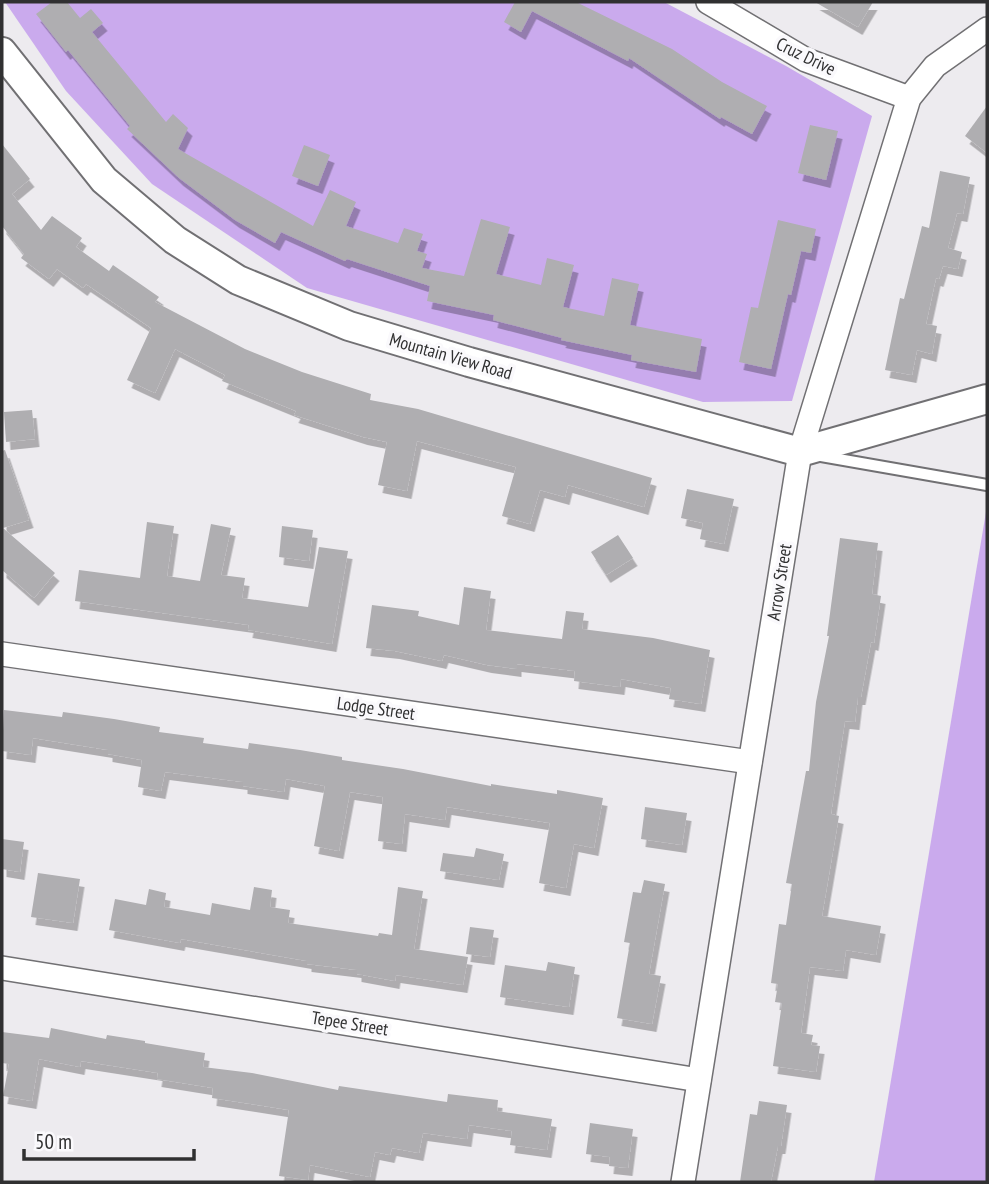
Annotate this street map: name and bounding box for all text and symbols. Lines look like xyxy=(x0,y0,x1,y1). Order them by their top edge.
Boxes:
street label: Cruz Drive xyxy=(772,32,840,80)
street label: Mountain View Road xyxy=(387,327,515,385)
street label: Arrow Street xyxy=(762,542,796,622)
street label: Lodge Street xyxy=(336,691,417,725)
street label: Tepee Street xyxy=(310,1006,390,1040)
scale bar xyxy=(24,1118,194,1162)
text: 50 m xyxy=(35,1128,72,1155)

